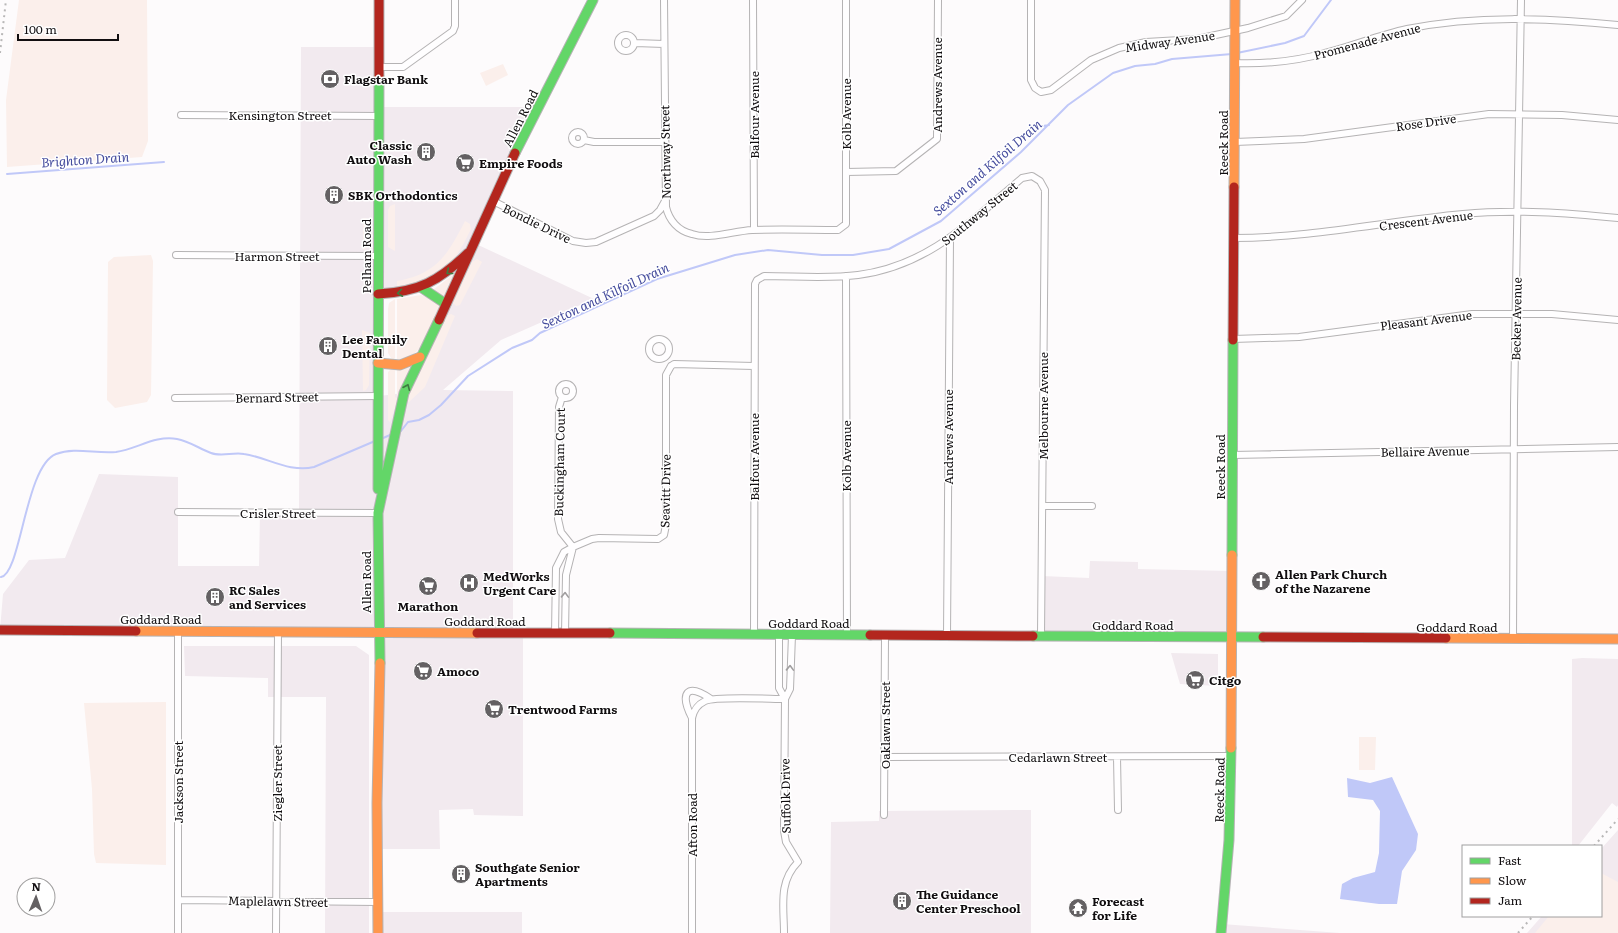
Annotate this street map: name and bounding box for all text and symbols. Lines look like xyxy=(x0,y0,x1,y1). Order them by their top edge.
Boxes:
scale bar xyxy=(18,16,118,42)
street label: Promenade Avenue xyxy=(1312,18,1422,64)
text: 100 m xyxy=(24,20,57,38)
street label: Midway Avenue xyxy=(1124,26,1216,56)
street label: Andrews Avenue xyxy=(928,37,946,133)
bank icon: Flagstar Bank xyxy=(319,68,341,90)
place label: Flagstar Bank xyxy=(344,70,429,88)
street label: Balfour Avenue xyxy=(745,71,763,159)
street label: Kolb Avenue xyxy=(837,78,855,150)
street label: Allen Road xyxy=(498,86,542,150)
street label: Northway Street xyxy=(655,105,675,199)
street label: Kensington Street xyxy=(228,106,332,124)
street label: Rose Drive xyxy=(1395,109,1457,135)
street label: Reeck Road xyxy=(1214,110,1232,176)
water label: Sexton and Kilfoil Drain xyxy=(928,114,1046,220)
place label: Classic Auto Wash xyxy=(346,136,412,168)
building icon: Classic Auto Wash xyxy=(415,141,437,163)
water label: Brighton Drain xyxy=(40,146,130,172)
supermarket icon: Empire Foods xyxy=(454,152,476,174)
place label: Empire Foods xyxy=(479,154,563,172)
street label: Southway Street xyxy=(937,177,1021,249)
building icon: SBK Orthodontics xyxy=(323,184,345,206)
place label: SBK Orthodontics xyxy=(348,186,458,204)
street label: Bondie Drive xyxy=(500,199,574,247)
street label: Crescent Avenue xyxy=(1378,205,1474,235)
street label: Pelham Road xyxy=(357,218,375,293)
street label: Harmon Street xyxy=(234,247,320,265)
water label: Sexton and Kilfoil Drain xyxy=(538,257,672,333)
one-way arrow xyxy=(446,267,453,274)
street label: Becker Avenue xyxy=(1506,277,1526,361)
one-way arrow xyxy=(397,288,403,297)
street label: Pleasant Avenue xyxy=(1379,305,1473,335)
place label: Lee Family Dental xyxy=(342,330,408,362)
building icon: Lee Family Dental xyxy=(317,335,339,357)
street label: Melbourne Avenue xyxy=(1034,352,1052,460)
one-way arrow xyxy=(402,383,410,390)
street label: Bernard Street xyxy=(235,387,319,407)
street label: Andrews Avenue xyxy=(939,389,957,485)
street label: Buckingham Court xyxy=(549,407,569,517)
street label: Balfour Avenue xyxy=(745,413,763,501)
street label: Kolb Avenue xyxy=(837,420,855,492)
street label: Reeck Road xyxy=(1211,434,1229,500)
street label: Bellaire Avenue xyxy=(1380,441,1470,461)
street label: Seavitt Drive xyxy=(655,454,675,528)
street label: Crisler Street xyxy=(240,504,316,522)
street label: Allen Road xyxy=(357,550,375,613)
place label: Allen Park Church of the Nazarene xyxy=(1275,565,1387,597)
place label: MedWorks Urgent Care xyxy=(483,567,557,599)
church icon: Allen Park Church of the Nazarene xyxy=(1250,570,1272,592)
hospital icon: MedWorks Urgent Care xyxy=(458,572,480,594)
supermarket icon: Marathon xyxy=(417,575,439,597)
place label: RC Sales and Services xyxy=(229,581,306,613)
building icon: RC Sales and Services xyxy=(204,586,226,608)
one-way arrow xyxy=(561,592,570,598)
place label: Marathon xyxy=(398,597,459,615)
street label: Goddard Road xyxy=(120,610,202,628)
street label: Goddard Road xyxy=(444,612,526,630)
street label: Goddard Road xyxy=(768,614,850,632)
street label: Goddard Road xyxy=(1092,616,1174,634)
street label: Goddard Road xyxy=(1416,618,1498,636)
supermarket icon: Amoco xyxy=(412,660,434,682)
place label: Amoco xyxy=(437,662,480,680)
one-way arrow xyxy=(786,665,795,671)
supermarket icon: Citgo xyxy=(1184,669,1206,691)
place label: Citgo xyxy=(1209,671,1242,689)
street label: Oaklawn Street xyxy=(876,681,894,769)
supermarket icon: Trentwood Farms xyxy=(483,698,505,720)
place label: Trentwood Farms xyxy=(508,700,617,718)
street label: Jackson Street xyxy=(169,740,187,823)
street label: Ziegler Street xyxy=(268,744,286,822)
street label: Cedarlawn Street xyxy=(1009,748,1108,766)
street label: Reeck Road xyxy=(1209,756,1229,823)
street label: Suffolk Drive xyxy=(775,758,795,834)
street label: Afton Road xyxy=(683,792,701,857)
legend xyxy=(1462,845,1602,917)
text: Fast xyxy=(1498,851,1522,869)
place label: Southgate Senior Apartments xyxy=(475,858,580,890)
building icon: Southgate Senior Apartments xyxy=(450,863,472,885)
text: Slow xyxy=(1498,871,1527,889)
north arrow xyxy=(16,877,56,917)
text: N xyxy=(31,878,41,894)
place label: The Guidance Center Preschool xyxy=(916,885,1021,917)
building icon: The Guidance Center Preschool xyxy=(891,890,913,912)
street label: Maplelawn Street xyxy=(228,891,328,911)
text: Jam xyxy=(1498,891,1523,909)
place label: Forecast for Life xyxy=(1092,892,1145,924)
temple icon: Forecast for Life xyxy=(1067,897,1089,919)

